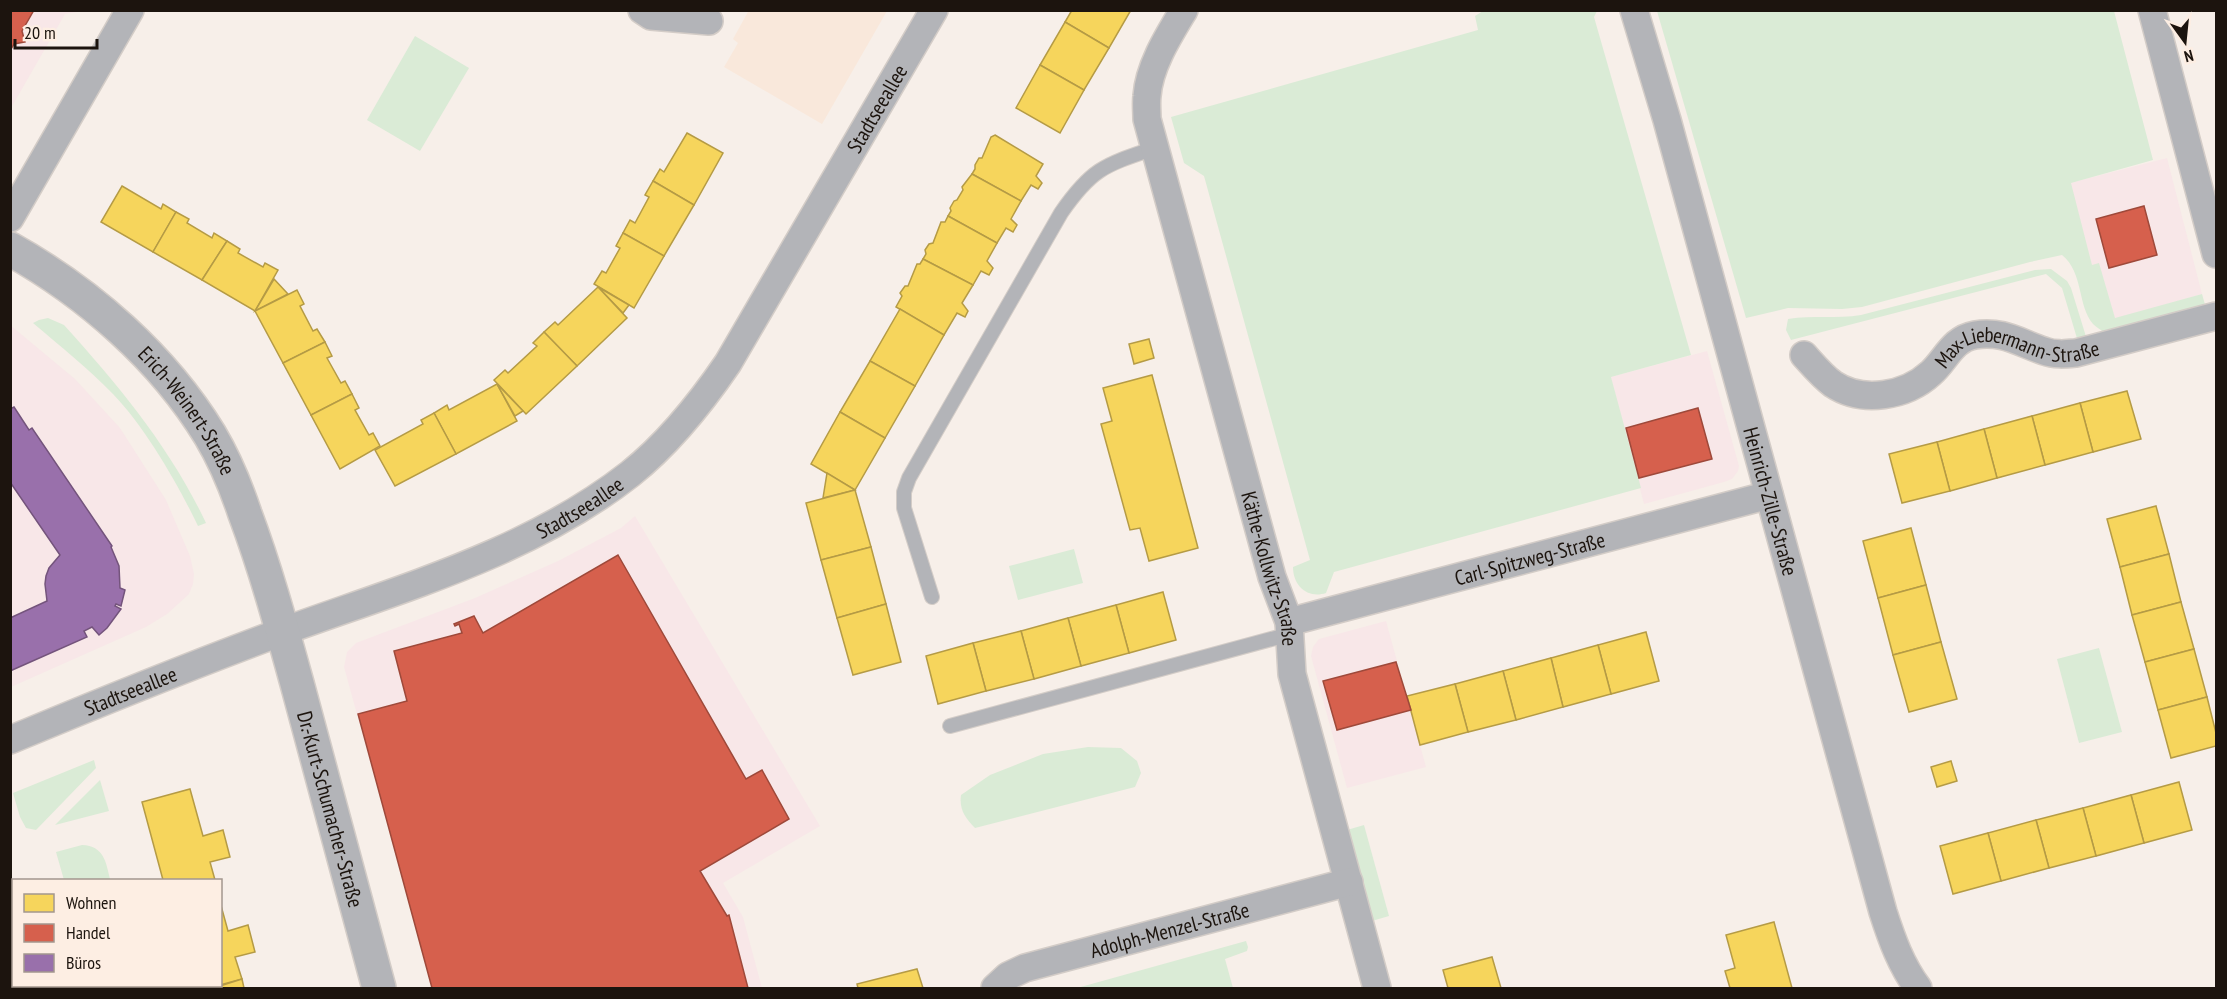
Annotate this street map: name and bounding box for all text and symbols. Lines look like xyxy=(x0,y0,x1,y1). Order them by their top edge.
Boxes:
scale bar xyxy=(15,12,98,50)
north arrow xyxy=(2155,12,2215,72)
text: 20 m xyxy=(24,21,56,44)
text: N xyxy=(2182,46,2196,67)
street label: Stadtseeallee xyxy=(840,59,913,157)
street label: Max-Liebermann-Straße xyxy=(1928,320,2102,373)
street label: Erich-Weinert-Straße xyxy=(133,340,242,479)
street label: Heinrich-Zille-Straße xyxy=(1738,424,1804,579)
street label: Stadtseeallee xyxy=(531,470,629,544)
street label: Käthe-Kollwitz-Straße xyxy=(1236,488,1304,647)
street label: Carl-Spitzweg-Straße xyxy=(1452,526,1608,591)
street label: Stadtseeallee xyxy=(80,660,181,721)
street label: Dr.-Kurt-Schumacher-Straße xyxy=(292,708,370,910)
legend xyxy=(12,879,222,987)
text: Wohnen xyxy=(66,891,116,914)
street label: Adolph-Menzel-Straße xyxy=(1087,896,1252,964)
text: Handel xyxy=(66,921,111,944)
text: Büros xyxy=(66,951,101,974)

